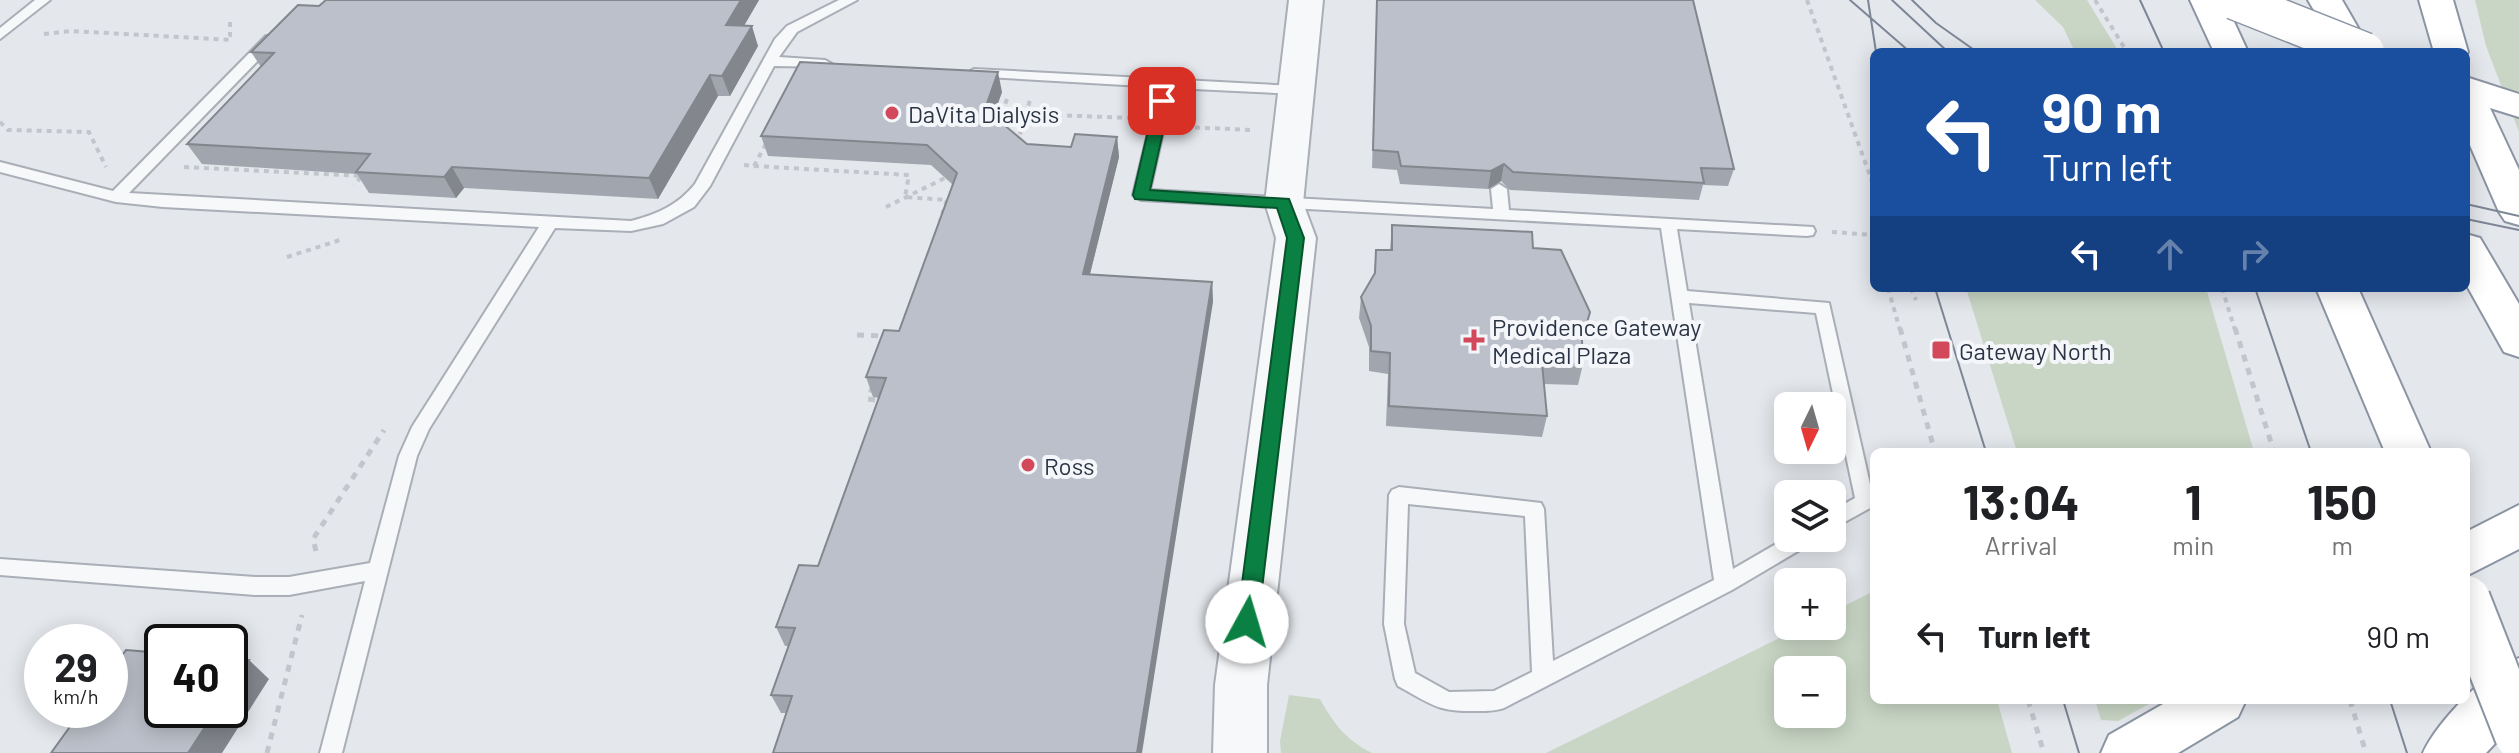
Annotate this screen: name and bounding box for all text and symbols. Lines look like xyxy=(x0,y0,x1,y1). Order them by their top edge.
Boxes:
pin xyxy=(1128,67,1196,135)
text: 90 m xyxy=(2042,77,2162,144)
icon: arrive xyxy=(1140,79,1184,123)
icon: left xyxy=(1910,80,2014,184)
place label: DaVita Dialysis xyxy=(908,99,1059,128)
marker: DaVita Dialysis xyxy=(883,104,901,122)
text: Turn left xyxy=(2042,145,2173,188)
icon: left xyxy=(2064,232,2108,276)
icon: ahead xyxy=(2148,232,2192,276)
icon: right xyxy=(2232,232,2276,276)
place label: Providence Gateway Medical Plaza xyxy=(1492,312,1701,369)
marker: Providence Gateway Medical Plaza xyxy=(1463,329,1485,351)
place label: Gateway North xyxy=(1959,336,2112,365)
marker: Gateway North xyxy=(1930,339,1952,361)
north arrow xyxy=(1774,392,1846,464)
map controls xyxy=(1774,392,1846,728)
place label: Ross xyxy=(1044,451,1094,480)
marker: Ross xyxy=(1019,456,1037,474)
text: 13:04 xyxy=(1963,472,2080,530)
text: 1 xyxy=(2185,472,2202,530)
text: 150 xyxy=(2307,472,2377,530)
button: layers xyxy=(1774,480,1846,552)
text: Arrival xyxy=(1985,529,2057,560)
text: min xyxy=(2172,529,2214,560)
text: m xyxy=(2331,529,2353,560)
button: + xyxy=(1774,568,1846,640)
position arrow xyxy=(1205,580,1289,664)
icon: left xyxy=(1910,614,1954,658)
text: Turn left xyxy=(1978,618,2091,654)
text: 90 m xyxy=(2367,618,2430,654)
speed limit sign: 40 xyxy=(144,624,248,728)
text: 29 xyxy=(54,642,98,690)
button: − xyxy=(1774,656,1846,728)
text: km/h xyxy=(53,684,99,708)

